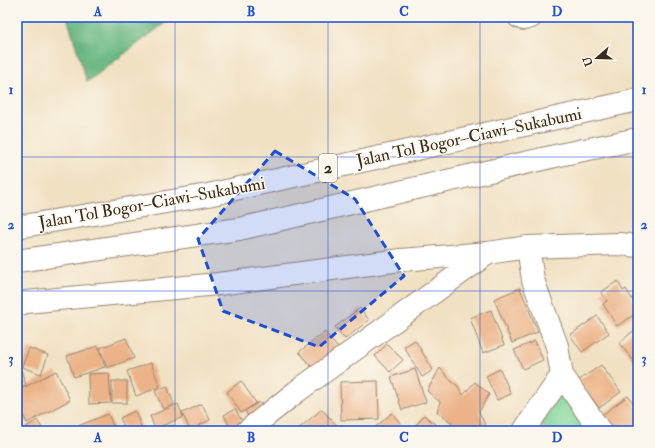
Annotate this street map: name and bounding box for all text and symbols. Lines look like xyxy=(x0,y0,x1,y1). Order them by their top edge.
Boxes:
text: A xyxy=(93,4,103,20)
text: B xyxy=(247,4,255,20)
text: C xyxy=(399,4,409,20)
text: D xyxy=(552,4,563,20)
north arrow xyxy=(577,38,617,78)
text: U xyxy=(580,54,596,68)
text: 1 xyxy=(9,82,14,98)
text: 1 xyxy=(642,82,647,98)
street label: Jalan Tol Bogor–Ciawi–Sukabumi xyxy=(354,103,584,172)
road number: 2 xyxy=(319,154,337,182)
street label: Jalan Tol Bogor–Ciawi–Sukabumi xyxy=(36,173,268,234)
text: 2 xyxy=(8,217,15,233)
text: 2 xyxy=(641,217,648,233)
text: 3 xyxy=(9,351,14,367)
text: 3 xyxy=(642,351,647,367)
text: A xyxy=(93,430,103,446)
text: B xyxy=(247,430,255,446)
text: C xyxy=(399,430,409,446)
text: D xyxy=(552,430,563,446)

